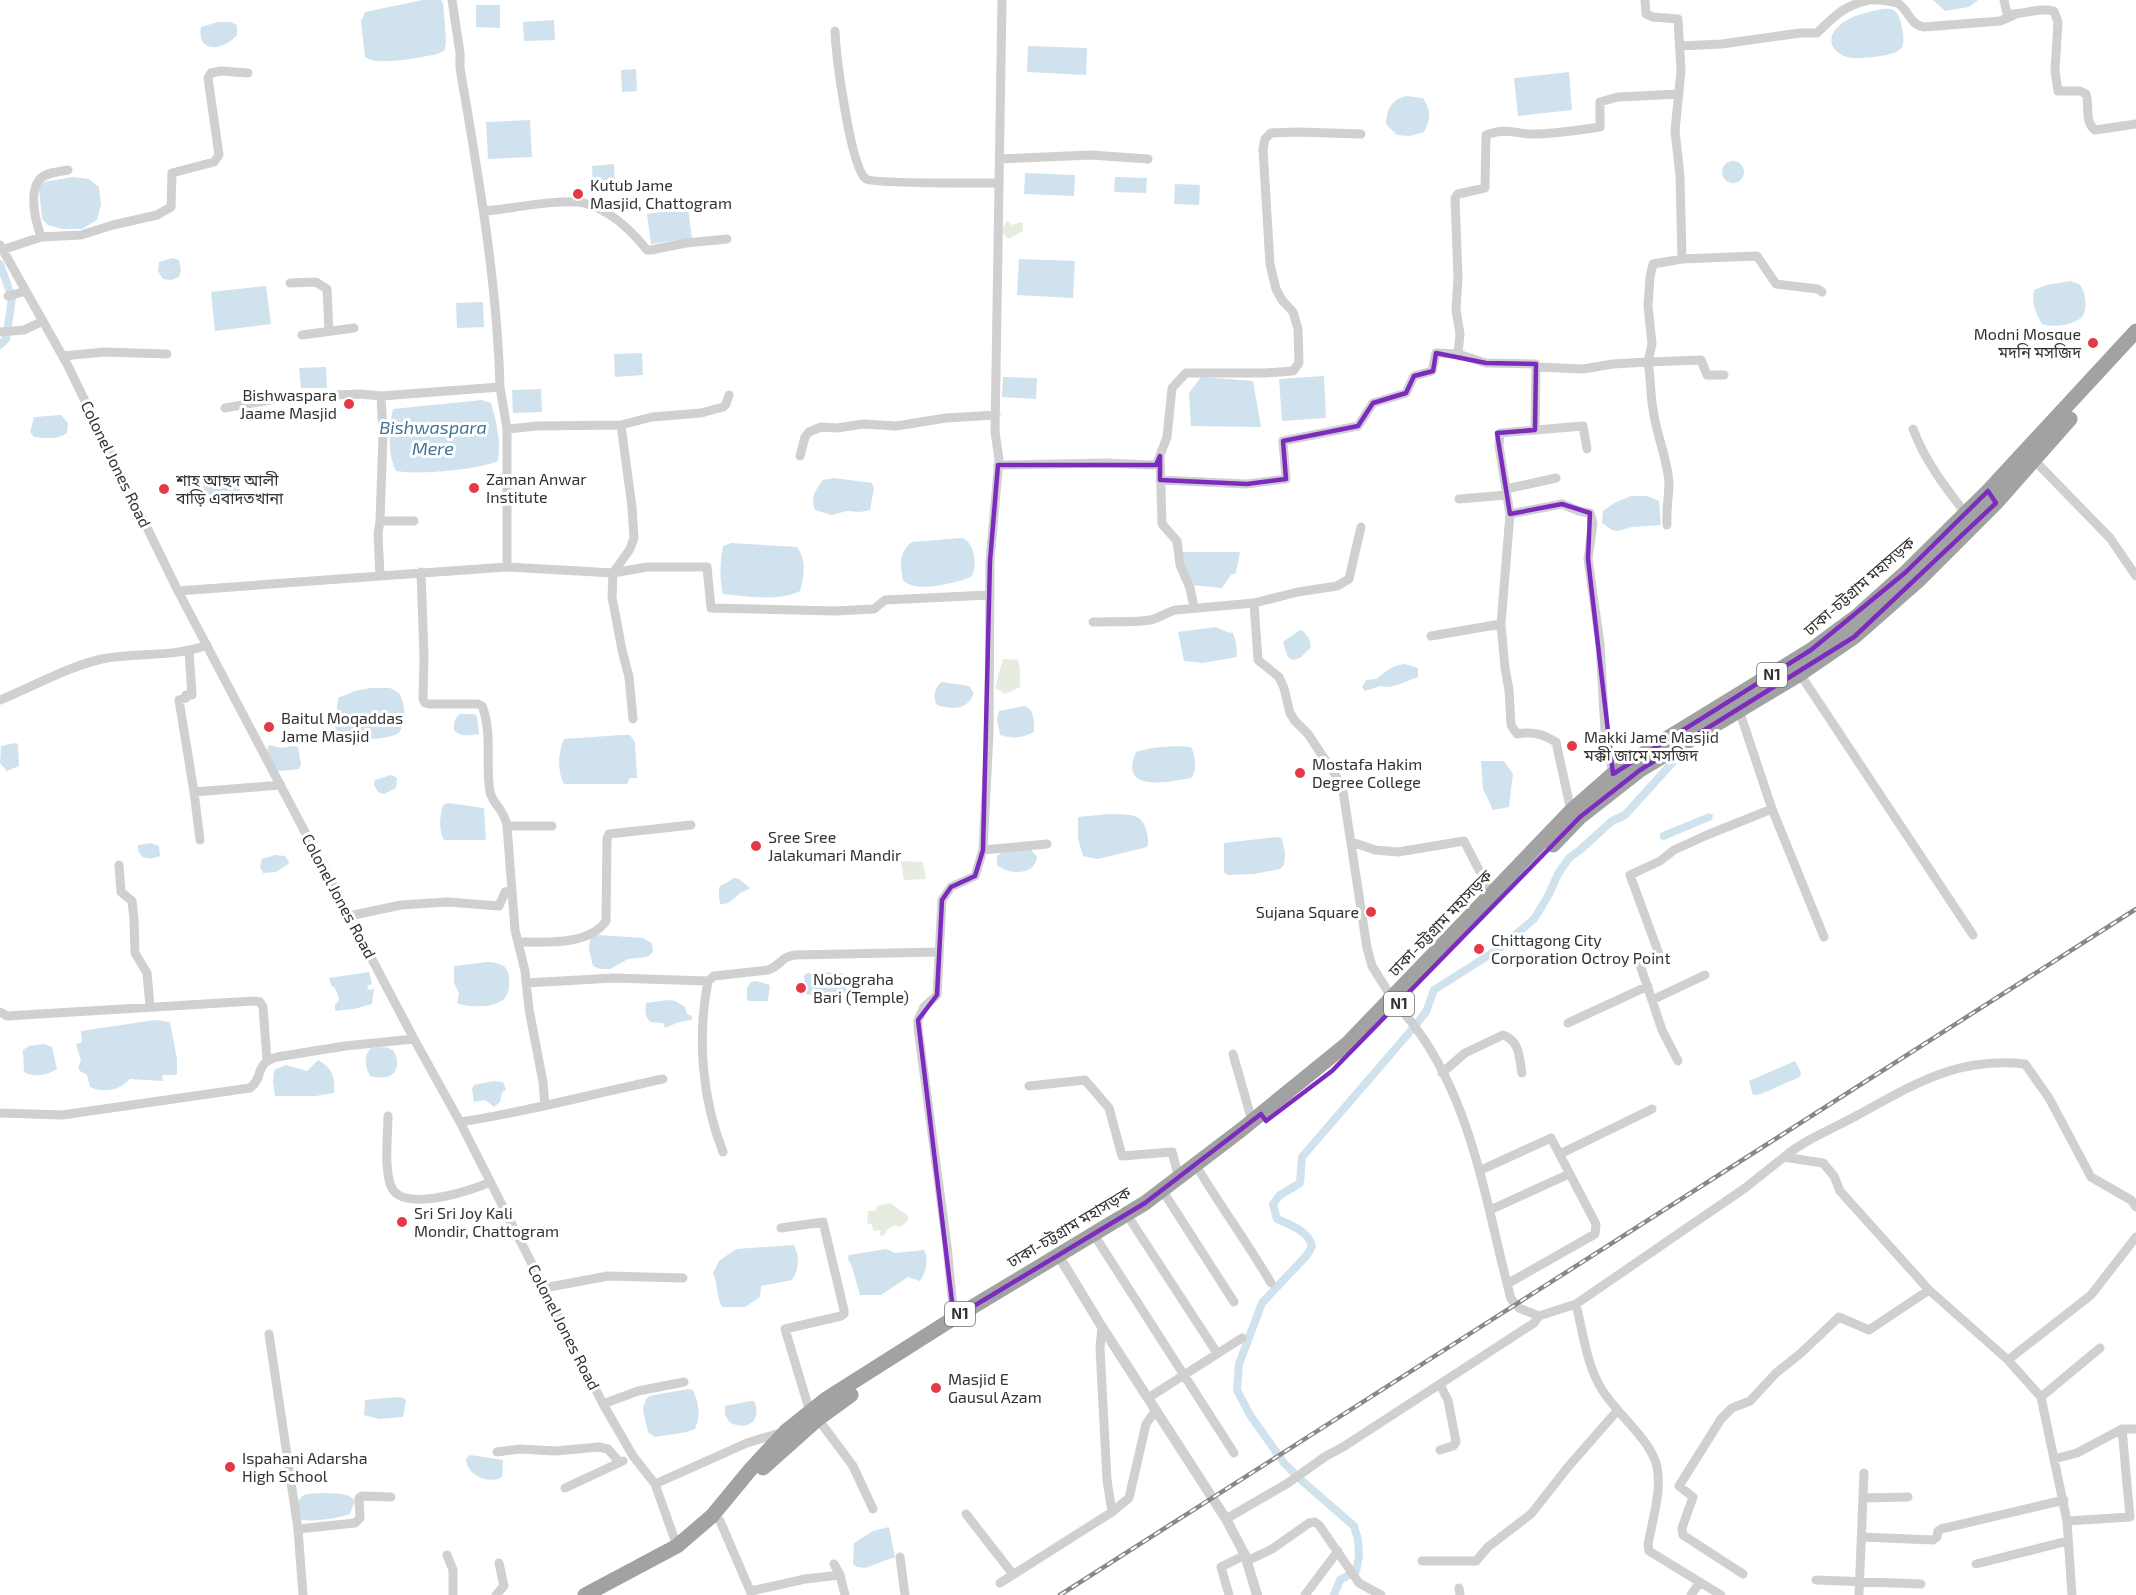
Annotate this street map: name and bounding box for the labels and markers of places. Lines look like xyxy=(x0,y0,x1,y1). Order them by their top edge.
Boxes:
place label: Kutub Jame Masjid, Chattogram xyxy=(590,175,732,213)
marker: Kutub Jame Masjid, Chattogram xyxy=(571,187,585,201)
place label: Modni Mosque মদনি মসজিদ xyxy=(1974,324,2082,361)
marker: Modni Mosque মদনি মসজিদ xyxy=(2086,336,2100,350)
place label: Bishwaspara Jaame Masjid xyxy=(240,385,337,423)
marker: Bishwaspara Jaame Masjid xyxy=(342,397,356,411)
place label: Zaman Anwar Institute xyxy=(486,469,587,506)
place label: শাহ আছদ আলী বাড়ি এবাদতখানা xyxy=(175,470,284,507)
marker: Zaman Anwar Institute xyxy=(467,481,481,495)
marker: শাহ আছদ আলী বাড়ি এবাদতখানা xyxy=(157,482,171,496)
place label: Baitul Moqaddas Jame Masjid xyxy=(281,708,403,746)
marker: Baitul Moqaddas Jame Masjid xyxy=(262,720,276,734)
place label: Makki Jame Masjid মক্কী জামে মসজিদ xyxy=(1583,727,1719,764)
marker: Makki Jame Masjid মক্কী জামে মসজিদ xyxy=(1565,739,1579,753)
place label: Mostafa Hakim Degree College xyxy=(1312,754,1422,791)
marker: Mostafa Hakim Degree College xyxy=(1293,766,1307,780)
place label: Sree Sree Jalakumari Mandir xyxy=(768,827,902,864)
marker: Sree Sree Jalakumari Mandir xyxy=(749,839,763,853)
place label: Sujana Square xyxy=(1256,902,1359,922)
marker: Sujana Square xyxy=(1364,905,1378,919)
place label: Chittagong City Corporation Octroy Point xyxy=(1491,930,1671,967)
marker: Chittagong City Corporation Octroy Point xyxy=(1472,942,1486,956)
place label: Nobograha Bari (Temple) xyxy=(813,969,909,1006)
marker: Nobograha Bari (Temple) xyxy=(794,981,808,995)
place label: Sri Sri Joy Kali Mondir, Chattogram xyxy=(414,1203,559,1240)
marker: Sri Sri Joy Kali Mondir, Chattogram xyxy=(395,1215,409,1229)
place label: Masjid E Gausul Azam xyxy=(948,1369,1042,1406)
marker: Masjid E Gausul Azam xyxy=(929,1381,943,1395)
place label: Ispahani Adarsha High School xyxy=(242,1448,367,1485)
marker: Ispahani Adarsha High School xyxy=(223,1460,237,1474)

